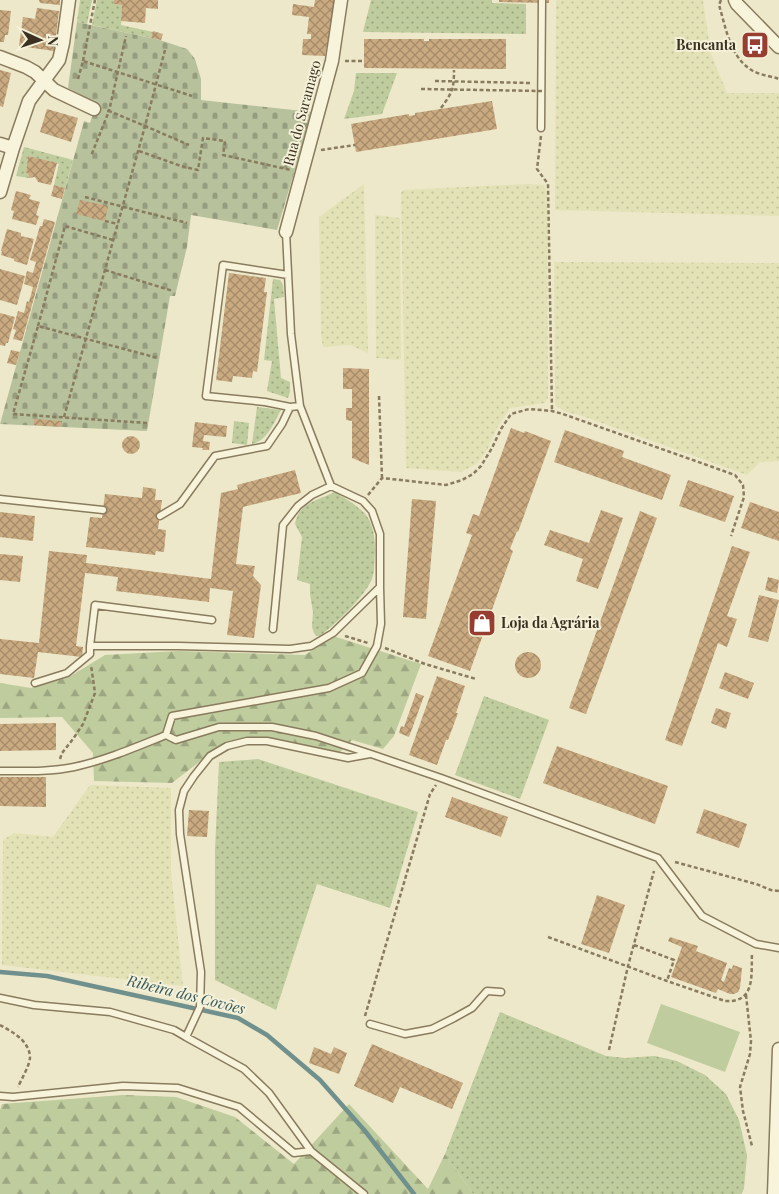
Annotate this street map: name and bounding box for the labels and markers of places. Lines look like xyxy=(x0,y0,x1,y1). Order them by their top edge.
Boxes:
bus stop icon: Bencanta xyxy=(740,30,770,60)
place label: Bencanta xyxy=(676,35,737,54)
shop icon: Loja da Agrária xyxy=(467,608,497,638)
place label: Loja da Agrária xyxy=(501,613,600,632)

